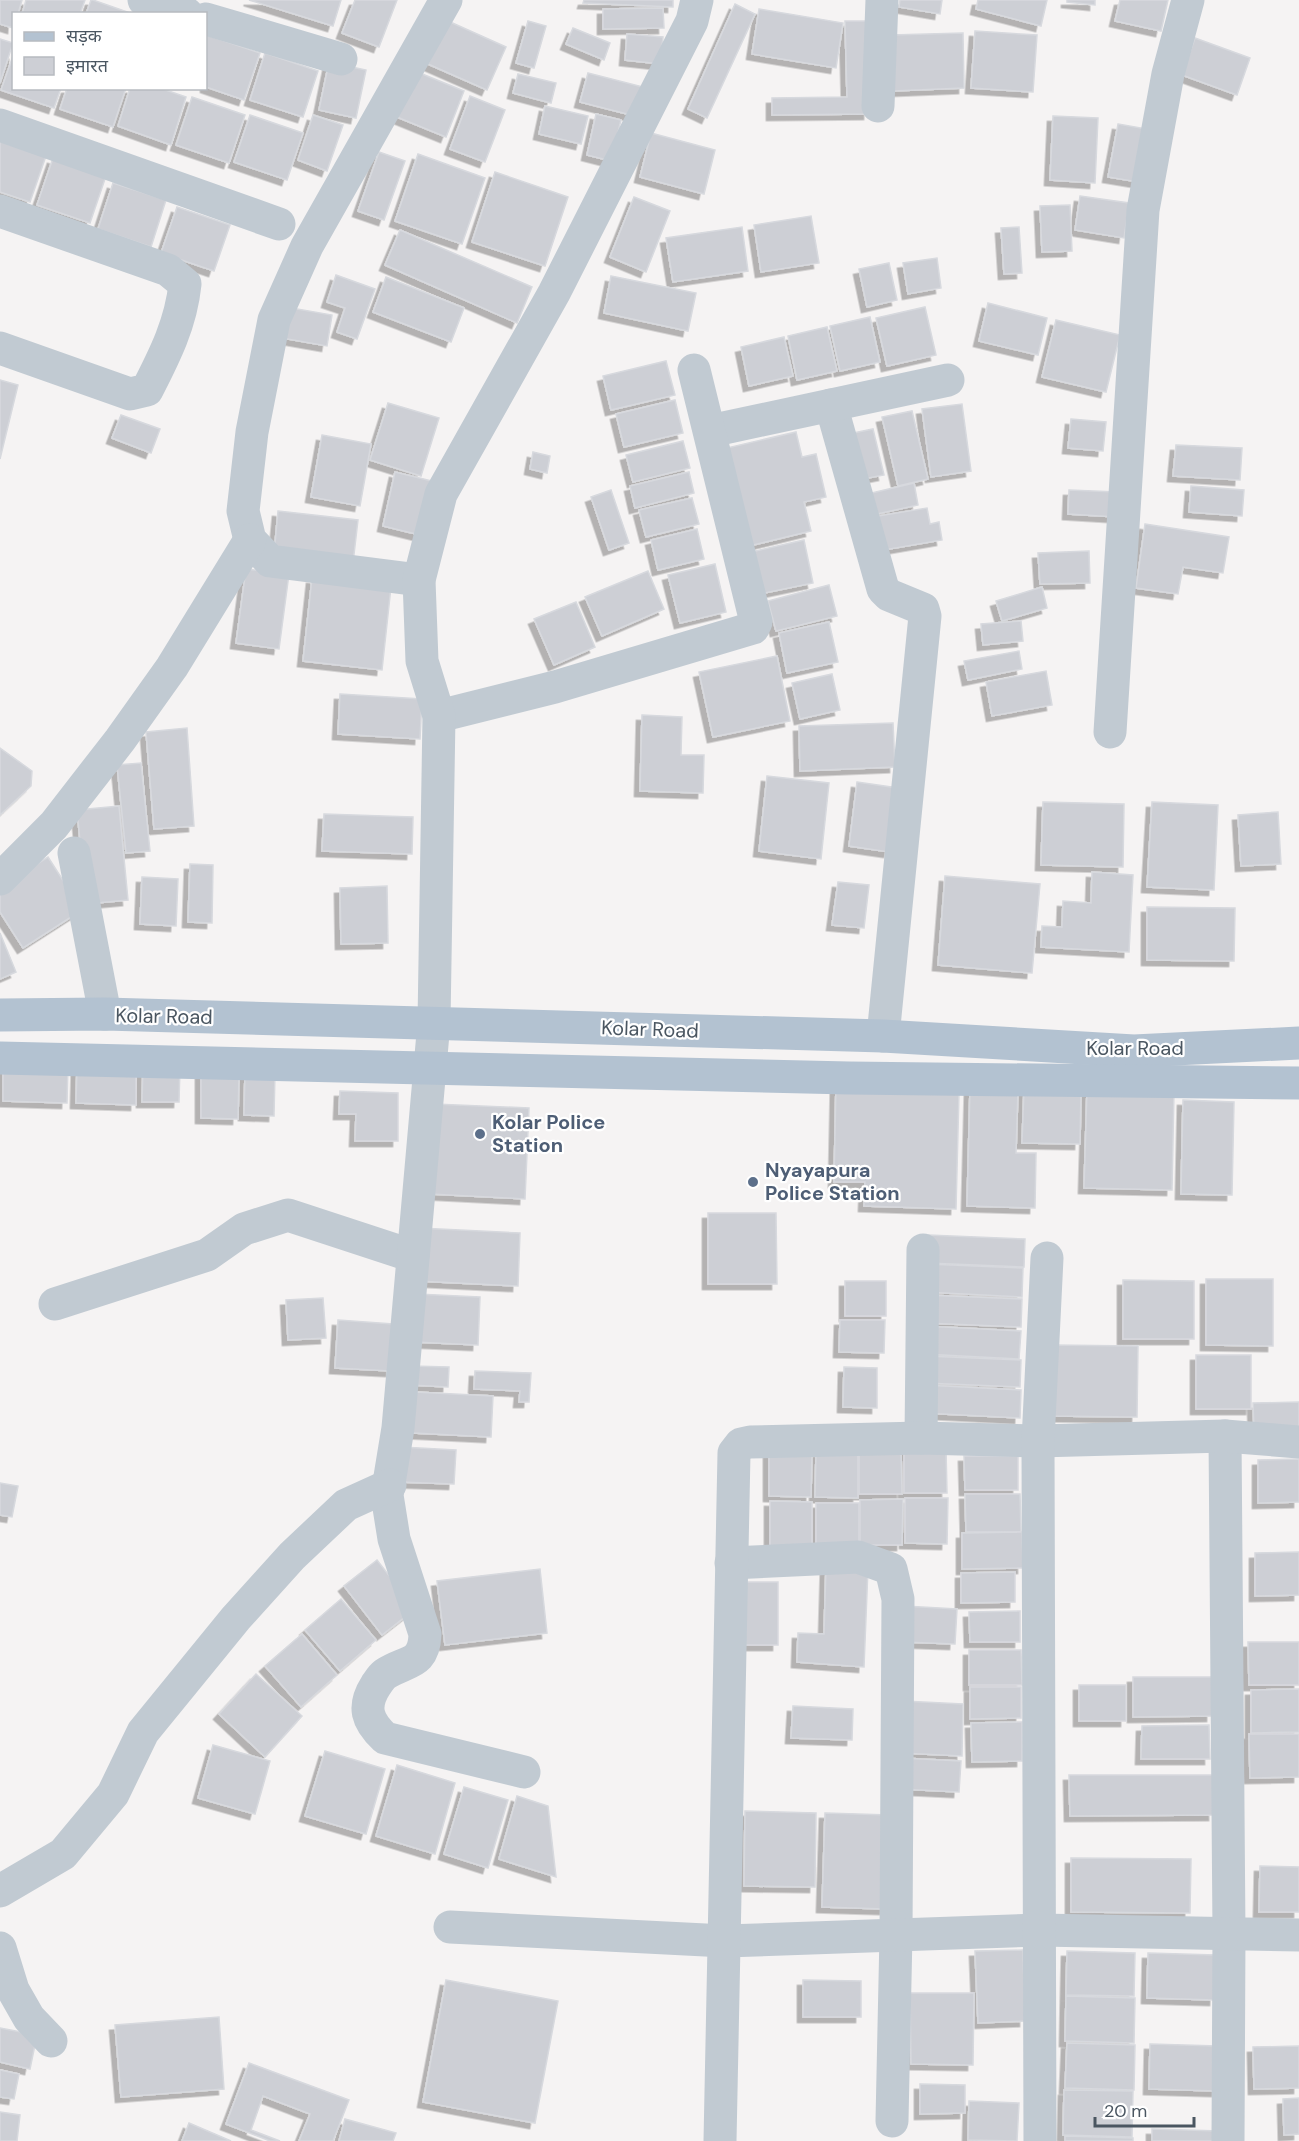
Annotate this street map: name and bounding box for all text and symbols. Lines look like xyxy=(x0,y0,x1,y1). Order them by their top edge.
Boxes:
legend xyxy=(12,12,207,90)
text: सड़क xyxy=(66,24,103,48)
text: इमारत xyxy=(66,54,109,78)
street label: Kolar Road xyxy=(115,1002,213,1030)
street label: Kolar Road xyxy=(601,1014,699,1044)
street label: Kolar Road xyxy=(1086,1035,1184,1061)
place label: Kolar Police Station xyxy=(492,1109,605,1158)
marker: Kolar Police Station xyxy=(473,1127,487,1141)
place label: Nyayapura Police Station xyxy=(765,1157,900,1206)
marker: Nyayapura Police Station xyxy=(746,1175,760,1189)
scale bar xyxy=(1095,2090,1194,2128)
text: 20 m xyxy=(1104,2099,1147,2123)

